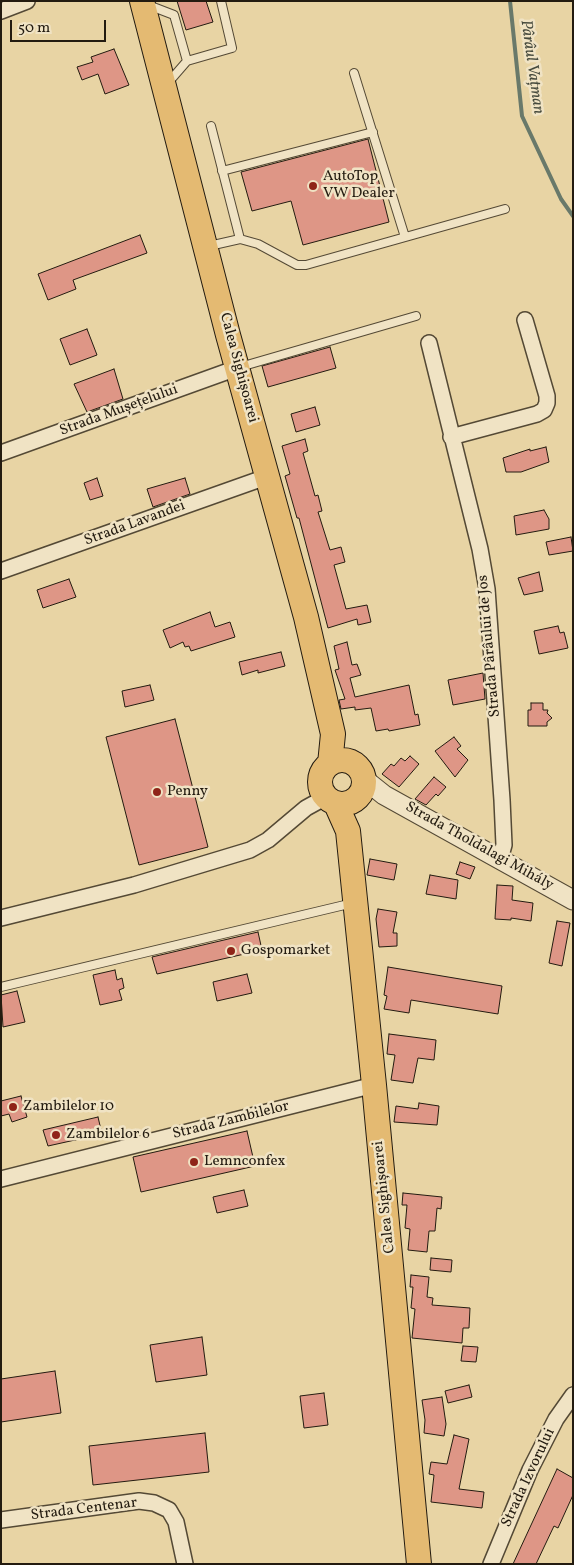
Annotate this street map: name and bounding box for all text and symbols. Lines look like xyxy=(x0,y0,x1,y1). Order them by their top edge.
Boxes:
scale bar xyxy=(12,10,109,42)
text: 50 m xyxy=(18,18,50,39)
water label: Pârâul Vațman xyxy=(515,19,547,115)
place label: AutoTop VW Dealer xyxy=(323,168,395,203)
marker: AutoTop VW Dealer xyxy=(307,180,319,192)
street label: Calea Sighișoarei xyxy=(215,311,261,425)
street label: Strada Mușețelului xyxy=(57,381,181,441)
street label: Strada Lavandei xyxy=(82,497,188,551)
street label: Strada Pârâului de Jos xyxy=(475,574,505,718)
place label: Penny xyxy=(167,783,208,801)
marker: Penny xyxy=(151,786,163,798)
street label: Strada Tholdalagi Mihály xyxy=(402,799,556,895)
place label: Gospomarket xyxy=(241,942,330,960)
marker: Gospomarket xyxy=(225,945,237,957)
place label: Zambilelor 10 xyxy=(23,1098,114,1116)
street label: Strada Zambilelor xyxy=(171,1098,291,1144)
marker: Zambilelor 10 xyxy=(7,1101,19,1113)
place label: Zambilelor 6 xyxy=(66,1126,150,1144)
marker: Zambilelor 6 xyxy=(50,1129,62,1141)
street label: Calea Sighișoarei xyxy=(370,1140,400,1254)
place label: Lemnconfex xyxy=(204,1153,285,1171)
marker: Lemnconfex xyxy=(188,1156,200,1168)
street label: Strada Izvorului xyxy=(498,1426,560,1530)
street label: Strada Centenar xyxy=(30,1495,138,1525)

